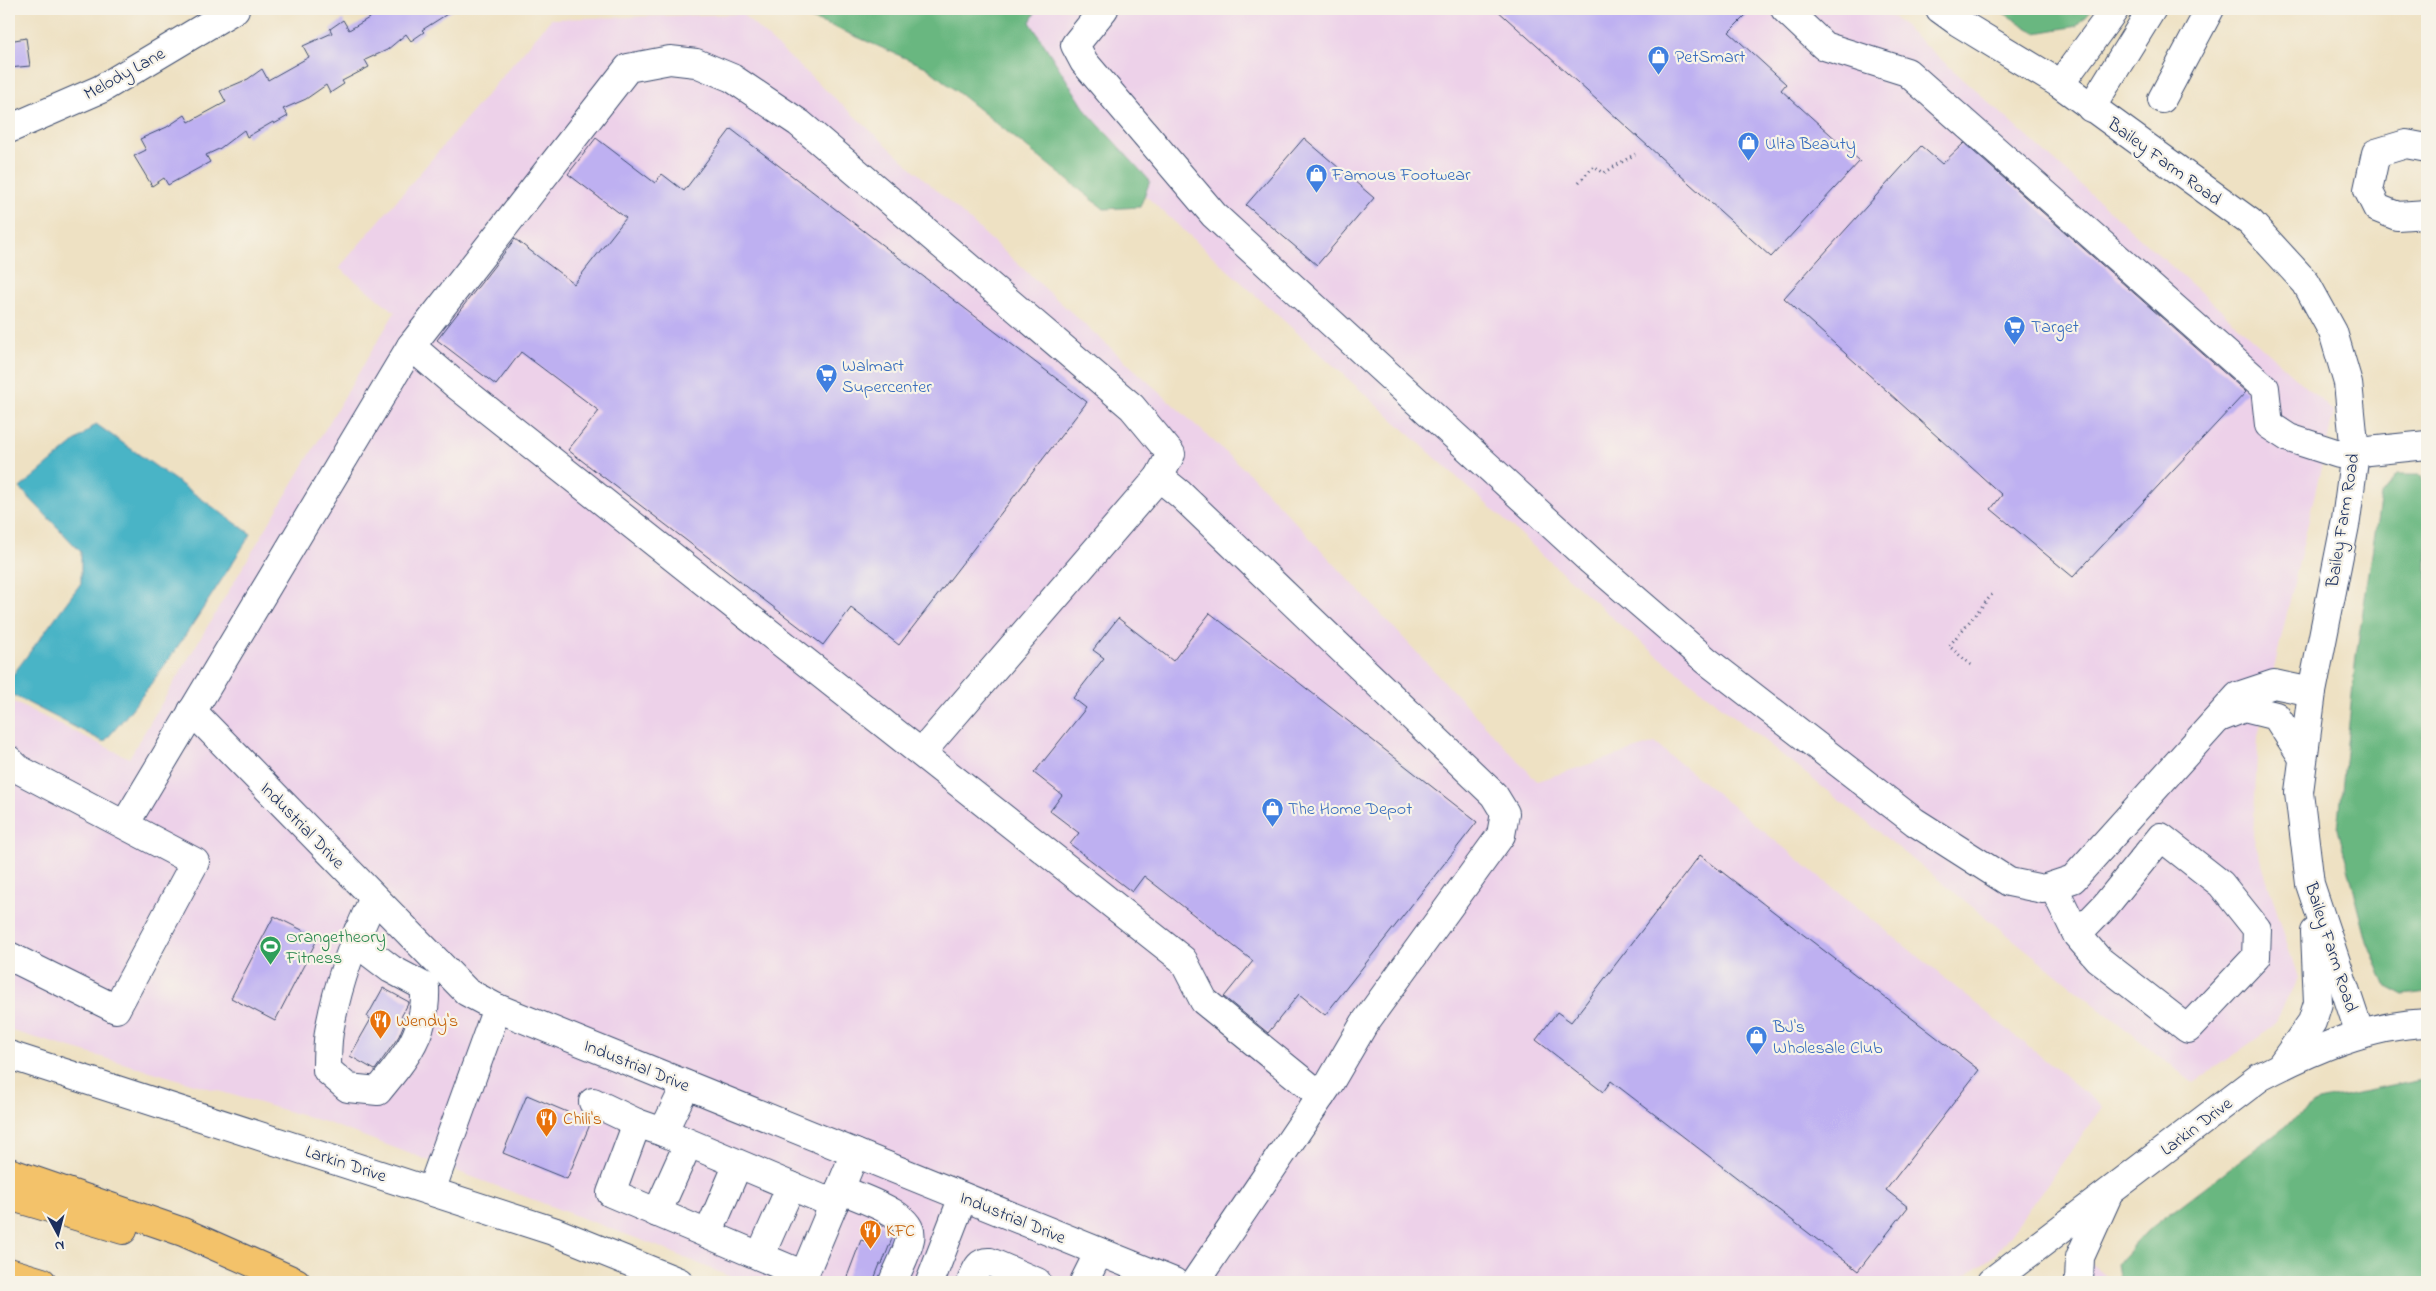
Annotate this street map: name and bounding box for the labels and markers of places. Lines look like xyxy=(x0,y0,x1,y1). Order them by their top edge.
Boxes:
shop icon: PetSmart xyxy=(1647,44,1671,75)
place label: PetSmart xyxy=(1675,45,1745,71)
shop icon: Ulta Beauty xyxy=(1737,131,1761,162)
place label: Ulta Beauty xyxy=(1765,132,1856,158)
shop icon: Famous Footwear xyxy=(1304,162,1328,193)
place label: Famous Footwear xyxy=(1331,163,1471,189)
supermarket icon: Target xyxy=(2003,314,2027,345)
place label: Target xyxy=(2031,315,2079,342)
place label: Walmart Supercenter xyxy=(842,354,932,401)
supermarket icon: Walmart Supercenter xyxy=(814,363,838,394)
shop icon: The Home Depot xyxy=(1260,796,1284,827)
place label: The Home Depot xyxy=(1288,797,1412,823)
place label: Orangetheory Fitness xyxy=(285,925,386,972)
sports icon: Orangetheory Fitness xyxy=(258,934,282,965)
restaurant icon: Wendy's xyxy=(368,1008,392,1039)
place label: Wendy's xyxy=(396,1009,458,1035)
place label: BJ's Wholesale Club xyxy=(1772,1015,1883,1062)
shop icon: BJ's Wholesale Club xyxy=(1745,1024,1769,1055)
restaurant icon: Chili's xyxy=(535,1106,559,1137)
place label: Chili's xyxy=(563,1107,602,1133)
restaurant icon: KFC xyxy=(858,1218,882,1249)
place label: KFC xyxy=(886,1219,915,1245)

